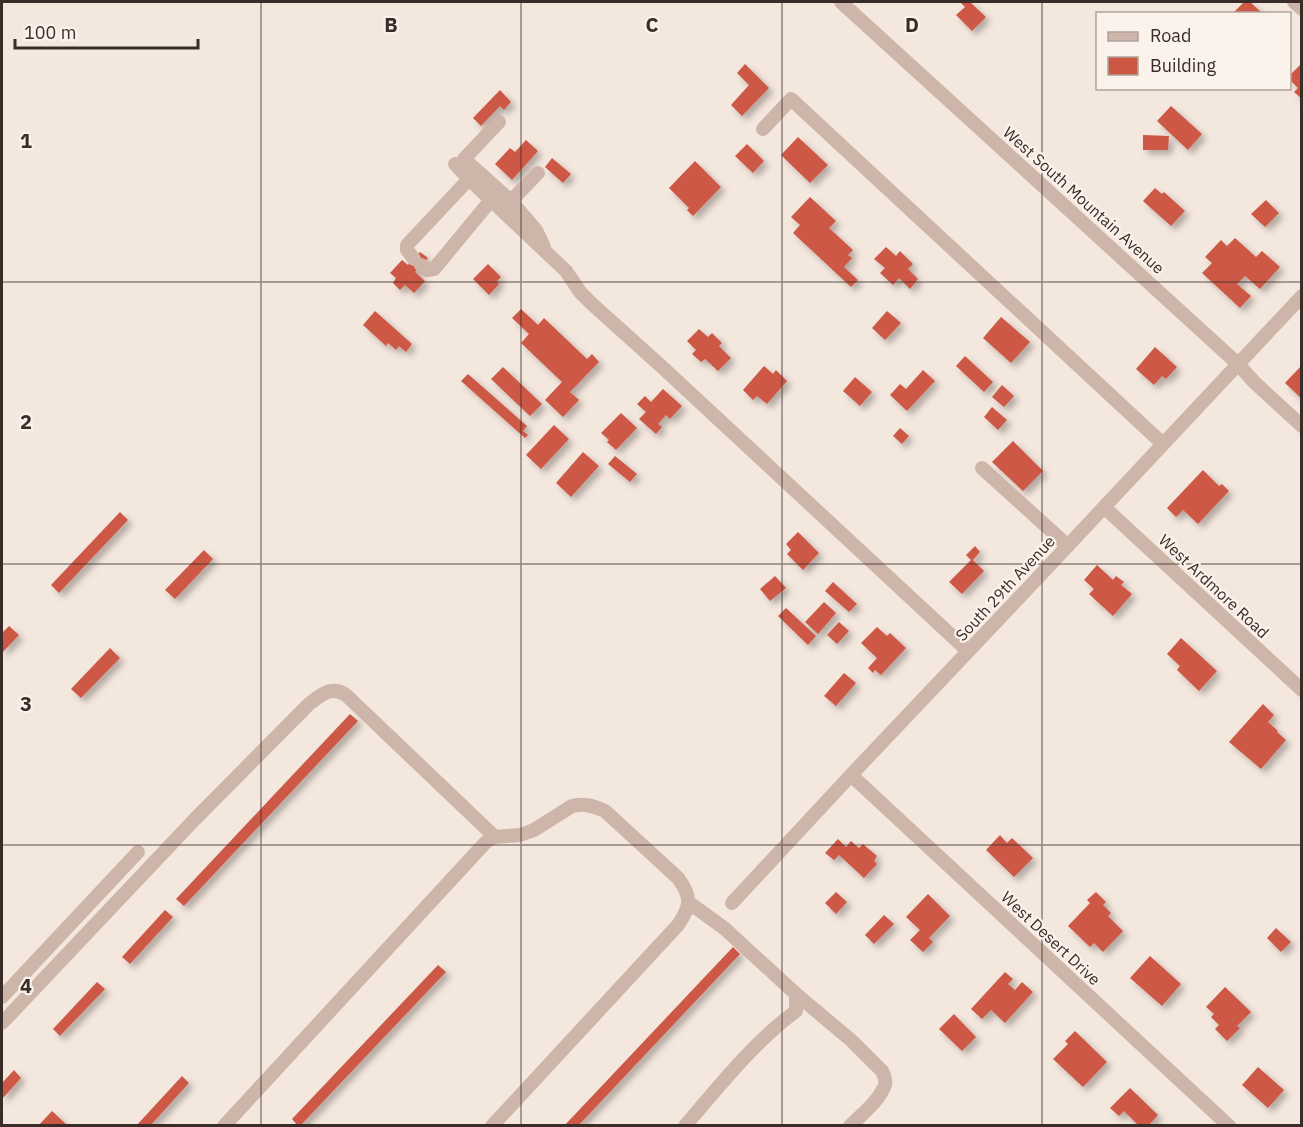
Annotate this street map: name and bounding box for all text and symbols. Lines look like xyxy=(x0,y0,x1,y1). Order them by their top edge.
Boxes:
text: B xyxy=(384,11,398,38)
text: C xyxy=(645,11,659,38)
text: D xyxy=(905,11,919,38)
scale bar xyxy=(15,12,198,50)
legend xyxy=(1096,12,1291,90)
text: 100 m xyxy=(24,21,76,44)
text: Road xyxy=(1150,24,1191,47)
text: Building xyxy=(1150,54,1217,77)
street label: West South Mountain Avenue xyxy=(999,122,1169,278)
text: 1 xyxy=(20,127,32,154)
text: 2 xyxy=(20,408,32,435)
street label: West Ardmore Road xyxy=(1155,530,1273,642)
street label: South 29th Avenue xyxy=(951,531,1059,645)
text: 3 xyxy=(20,690,32,717)
street label: West Desert Drive xyxy=(997,887,1105,989)
text: 4 xyxy=(20,972,32,999)

